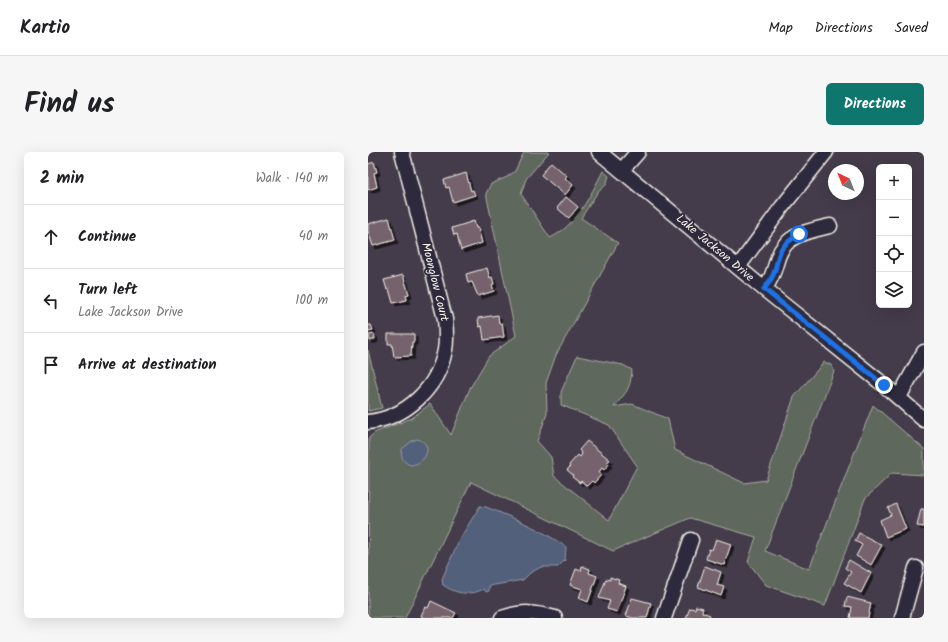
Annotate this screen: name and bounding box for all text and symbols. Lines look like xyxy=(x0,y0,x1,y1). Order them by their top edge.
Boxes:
text: Kartio xyxy=(20,13,70,43)
text: Map xyxy=(768,17,793,39)
text: Directions xyxy=(815,17,873,39)
text: Saved xyxy=(895,17,928,39)
text: Find us xyxy=(24,82,115,127)
button: Directions xyxy=(826,83,924,125)
north arrow xyxy=(828,164,864,200)
map controls xyxy=(876,164,912,308)
button: + xyxy=(876,164,912,200)
text: 2 min xyxy=(40,165,84,192)
text: Walk · 140 m xyxy=(256,168,328,189)
button: − xyxy=(876,200,912,236)
street label: Lake Jackson Drive xyxy=(672,210,759,287)
text: Continue xyxy=(78,225,136,249)
route start xyxy=(790,225,808,243)
icon: ahead xyxy=(40,226,62,248)
text: 40 m xyxy=(299,226,328,247)
button: locate xyxy=(876,236,912,272)
street label: Moonglow Court xyxy=(416,241,454,324)
button: layers xyxy=(876,272,912,308)
text: Turn left xyxy=(78,278,138,302)
icon: left xyxy=(40,290,62,312)
text: 100 m xyxy=(295,290,328,311)
text: Lake Jackson Drive xyxy=(78,302,183,323)
text: Arrive at destination xyxy=(78,353,217,377)
icon: arrive xyxy=(40,354,62,376)
route end xyxy=(875,376,893,394)

